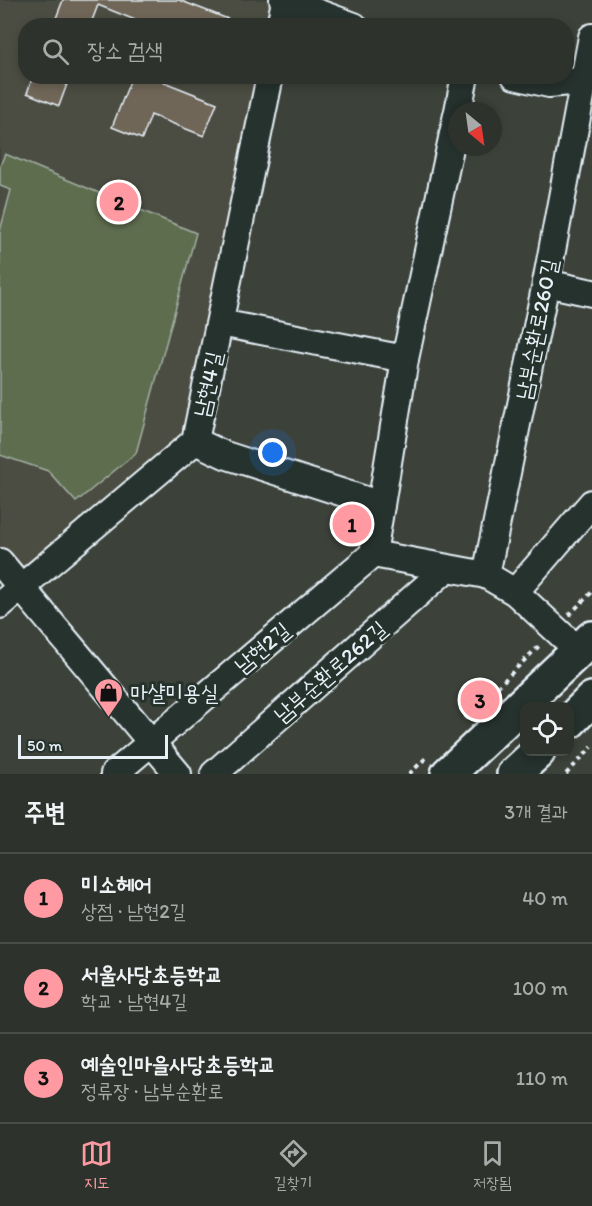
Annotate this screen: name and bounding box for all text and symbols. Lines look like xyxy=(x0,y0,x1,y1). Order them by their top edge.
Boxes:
search box xyxy=(18,18,574,84)
icon: search xyxy=(39,35,72,68)
text: 장소 검색 xyxy=(87,37,163,64)
north arrow xyxy=(448,102,502,156)
pin: 2 xyxy=(100,180,138,224)
street label: 남부순환로260길 xyxy=(510,256,563,402)
street label: 남현4길 xyxy=(187,349,228,419)
your location xyxy=(258,438,287,467)
pin: 1 xyxy=(332,502,372,546)
street label: 남부순환로262길 xyxy=(268,615,393,728)
street label: 남현2길 xyxy=(229,616,296,679)
shop icon: 마샬미용실 xyxy=(93,676,125,718)
pin: 3 xyxy=(460,678,500,722)
place label: 마샬미용실 xyxy=(130,679,219,706)
map controls xyxy=(520,702,574,756)
button: locate xyxy=(520,702,574,756)
scale bar xyxy=(18,732,168,760)
text: 50 m xyxy=(27,736,62,755)
text: 주변 xyxy=(24,796,66,828)
text: 3개 결과 xyxy=(504,800,568,824)
text: 미소헤어 xyxy=(81,871,152,898)
text: 1 xyxy=(39,886,48,910)
text: 40 m xyxy=(522,886,568,910)
text: 상점 · 남현2길 xyxy=(81,899,186,923)
text: 서울사당초등학교 xyxy=(81,961,223,988)
text: 2 xyxy=(38,976,49,1000)
text: 100 m xyxy=(513,976,568,1000)
text: 학교 · 남현4길 xyxy=(81,989,187,1013)
text: 예술인마을사당초등학교 xyxy=(81,1051,276,1078)
text: 3 xyxy=(38,1066,49,1090)
text: 110 m xyxy=(516,1066,568,1090)
text: 정류장 · 남부순환로 xyxy=(81,1079,224,1103)
tab: 지도 xyxy=(80,1137,113,1193)
tab: 길찾기 xyxy=(274,1137,312,1193)
tab: 저장됨 xyxy=(473,1137,512,1193)

